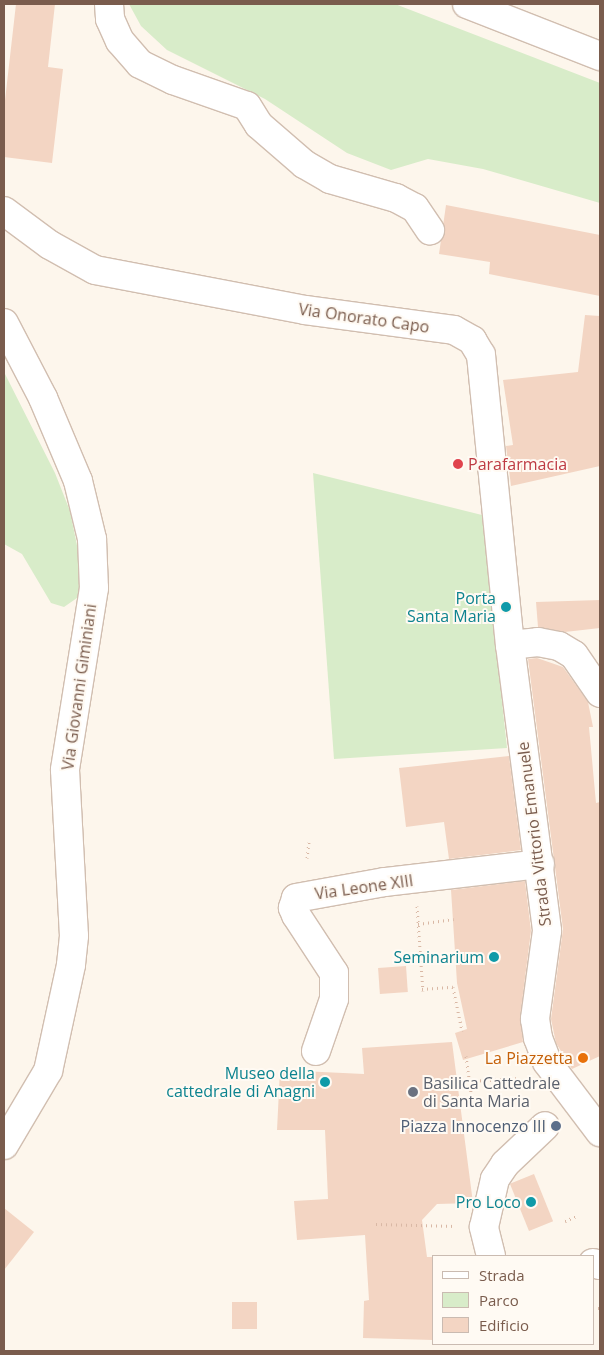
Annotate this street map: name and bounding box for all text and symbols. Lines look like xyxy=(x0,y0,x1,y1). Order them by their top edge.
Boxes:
street label: Via Onorato Capo xyxy=(297,299,431,337)
place label: Parafarmacia xyxy=(468,454,567,474)
marker: Parafarmacia xyxy=(452,458,464,470)
place label: Porta Santa Maria xyxy=(407,588,496,626)
marker: Porta Santa Maria xyxy=(500,601,512,613)
street label: Via Giovanni Giminiani xyxy=(58,603,100,771)
street label: Strada Vittorio Emanuele xyxy=(513,741,555,927)
street label: Via Leone XIII xyxy=(314,871,414,903)
place label: Seminarium xyxy=(393,947,484,967)
marker: Seminarium xyxy=(488,951,500,963)
place label: La Piazzetta xyxy=(485,1048,573,1068)
marker: La Piazzetta xyxy=(577,1052,589,1064)
place label: Museo della cattedrale di Anagni xyxy=(166,1063,315,1101)
place label: Basilica Cattedrale di Santa Maria xyxy=(423,1073,560,1111)
marker: Museo della cattedrale di Anagni xyxy=(319,1076,331,1088)
marker: Basilica Cattedrale di Santa Maria xyxy=(407,1086,419,1098)
place label: Piazza Innocenzo III xyxy=(401,1116,546,1136)
marker: Piazza Innocenzo III xyxy=(550,1120,562,1132)
place label: Pro Loco xyxy=(456,1192,521,1212)
marker: Pro Loco xyxy=(525,1196,537,1208)
legend xyxy=(432,1255,594,1345)
text: Strada xyxy=(479,1265,525,1285)
text: Parco xyxy=(479,1290,519,1310)
text: Edificio xyxy=(479,1315,529,1335)

